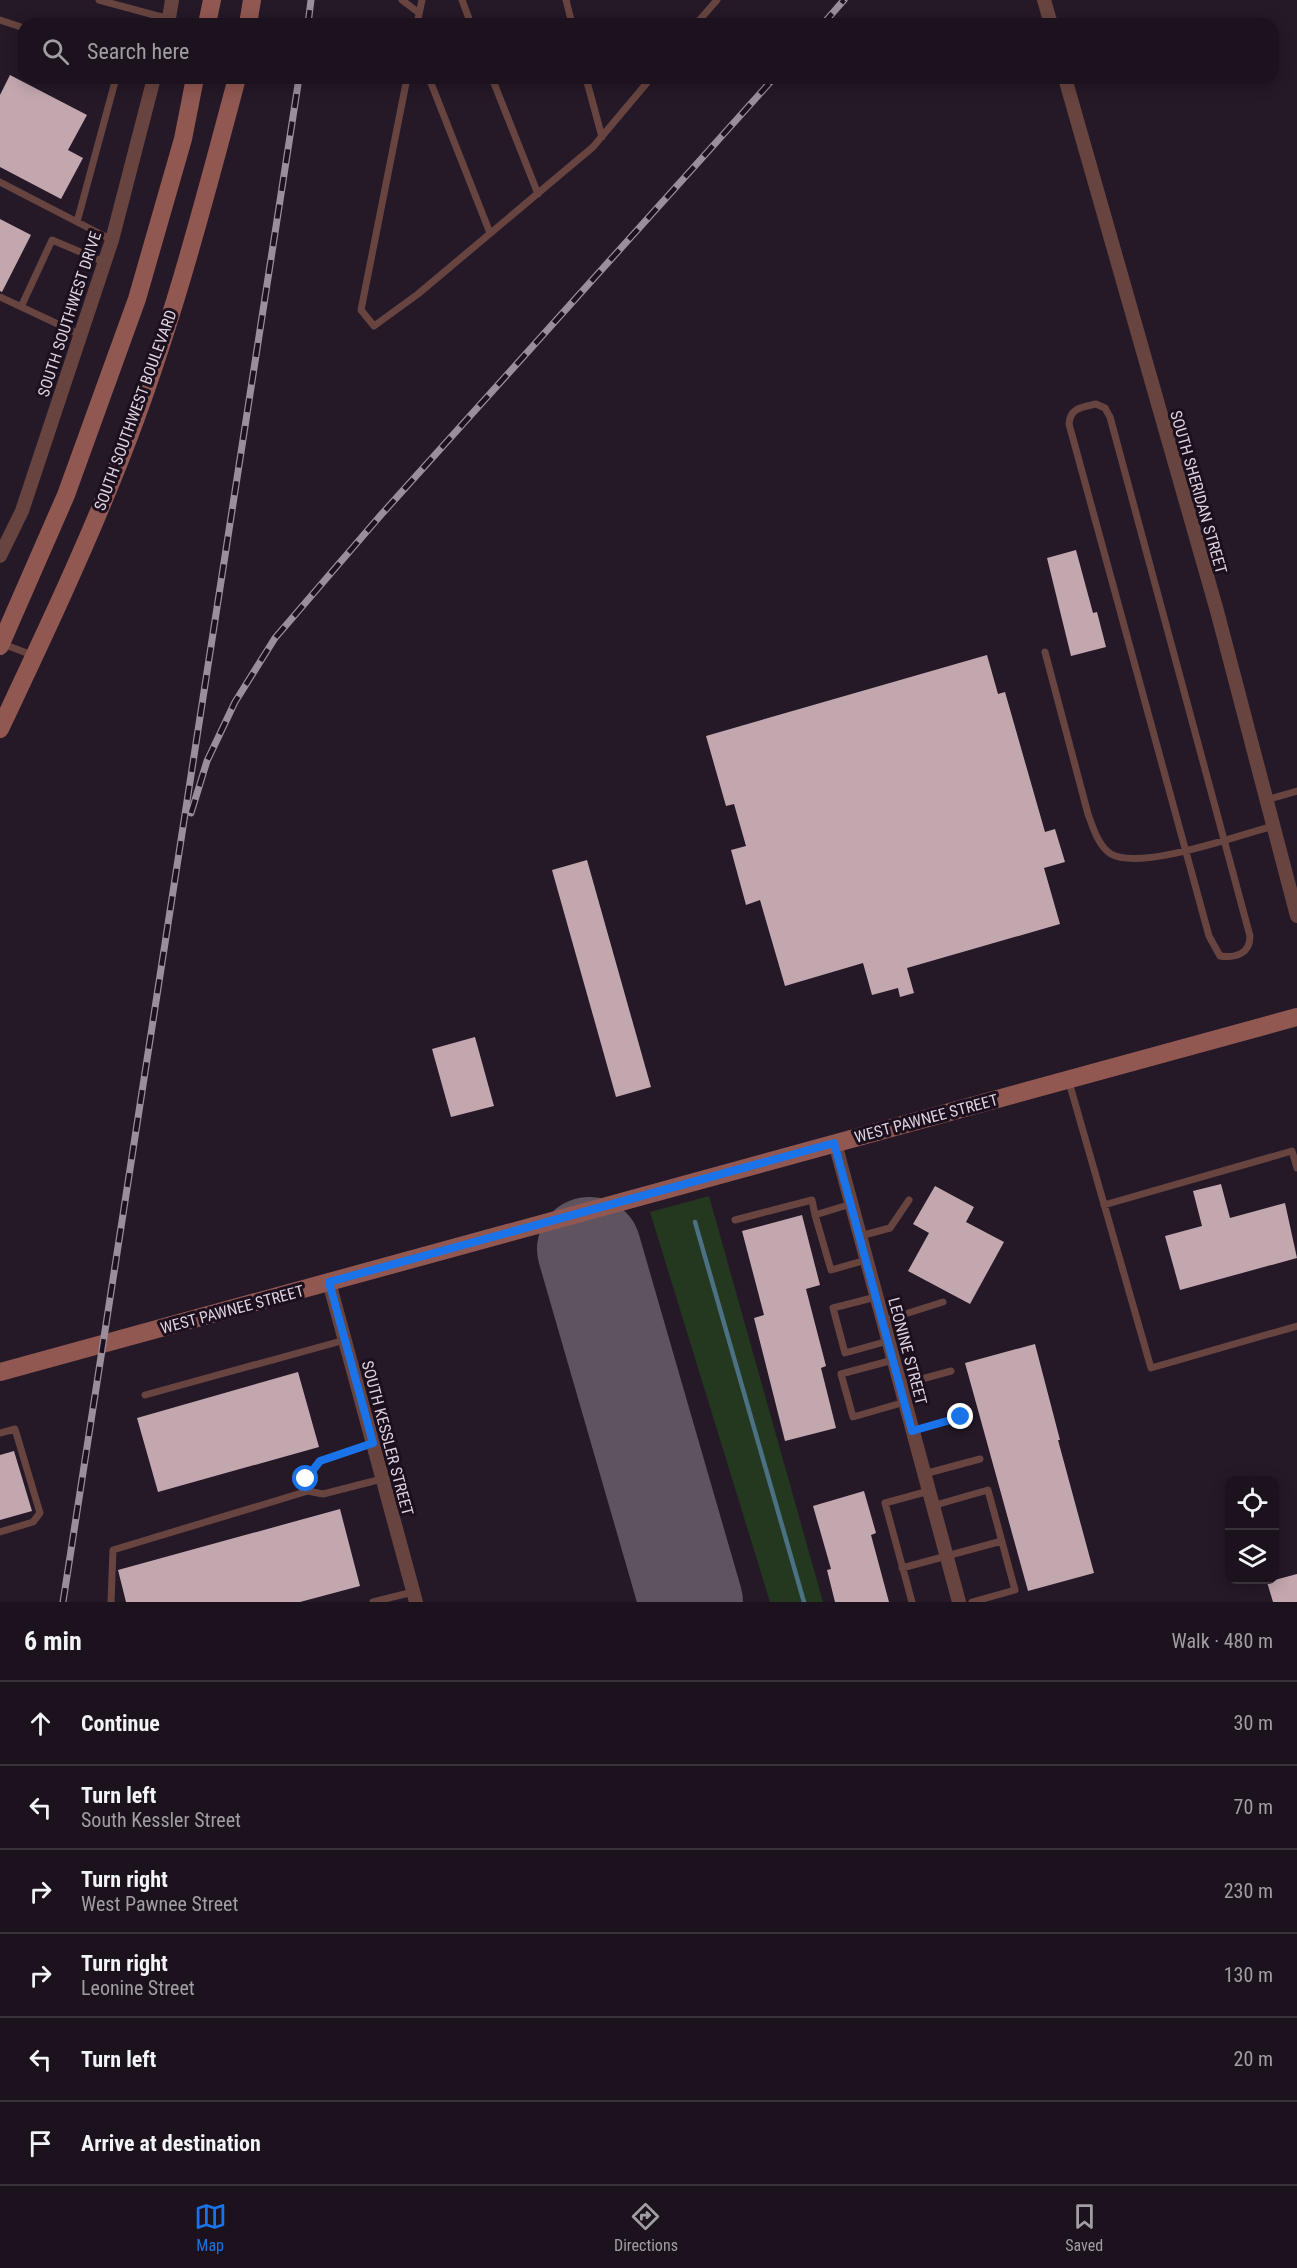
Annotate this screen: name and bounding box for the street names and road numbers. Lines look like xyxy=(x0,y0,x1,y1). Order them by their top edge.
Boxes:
street label: SOUTH SOUTHWEST DRIVE xyxy=(34,229,105,399)
street label: SOUTH SOUTHWEST BOULEVARD xyxy=(90,307,181,513)
street label: SOUTH SHERIDAN STREET xyxy=(1166,408,1231,576)
street label: WEST PAWNEE STREET xyxy=(852,1090,1000,1147)
street label: WEST PAWNEE STREET xyxy=(158,1281,306,1338)
street label: LEONINE STREET xyxy=(884,1295,931,1407)
street label: SOUTH KESSLER STREET xyxy=(358,1359,417,1518)

